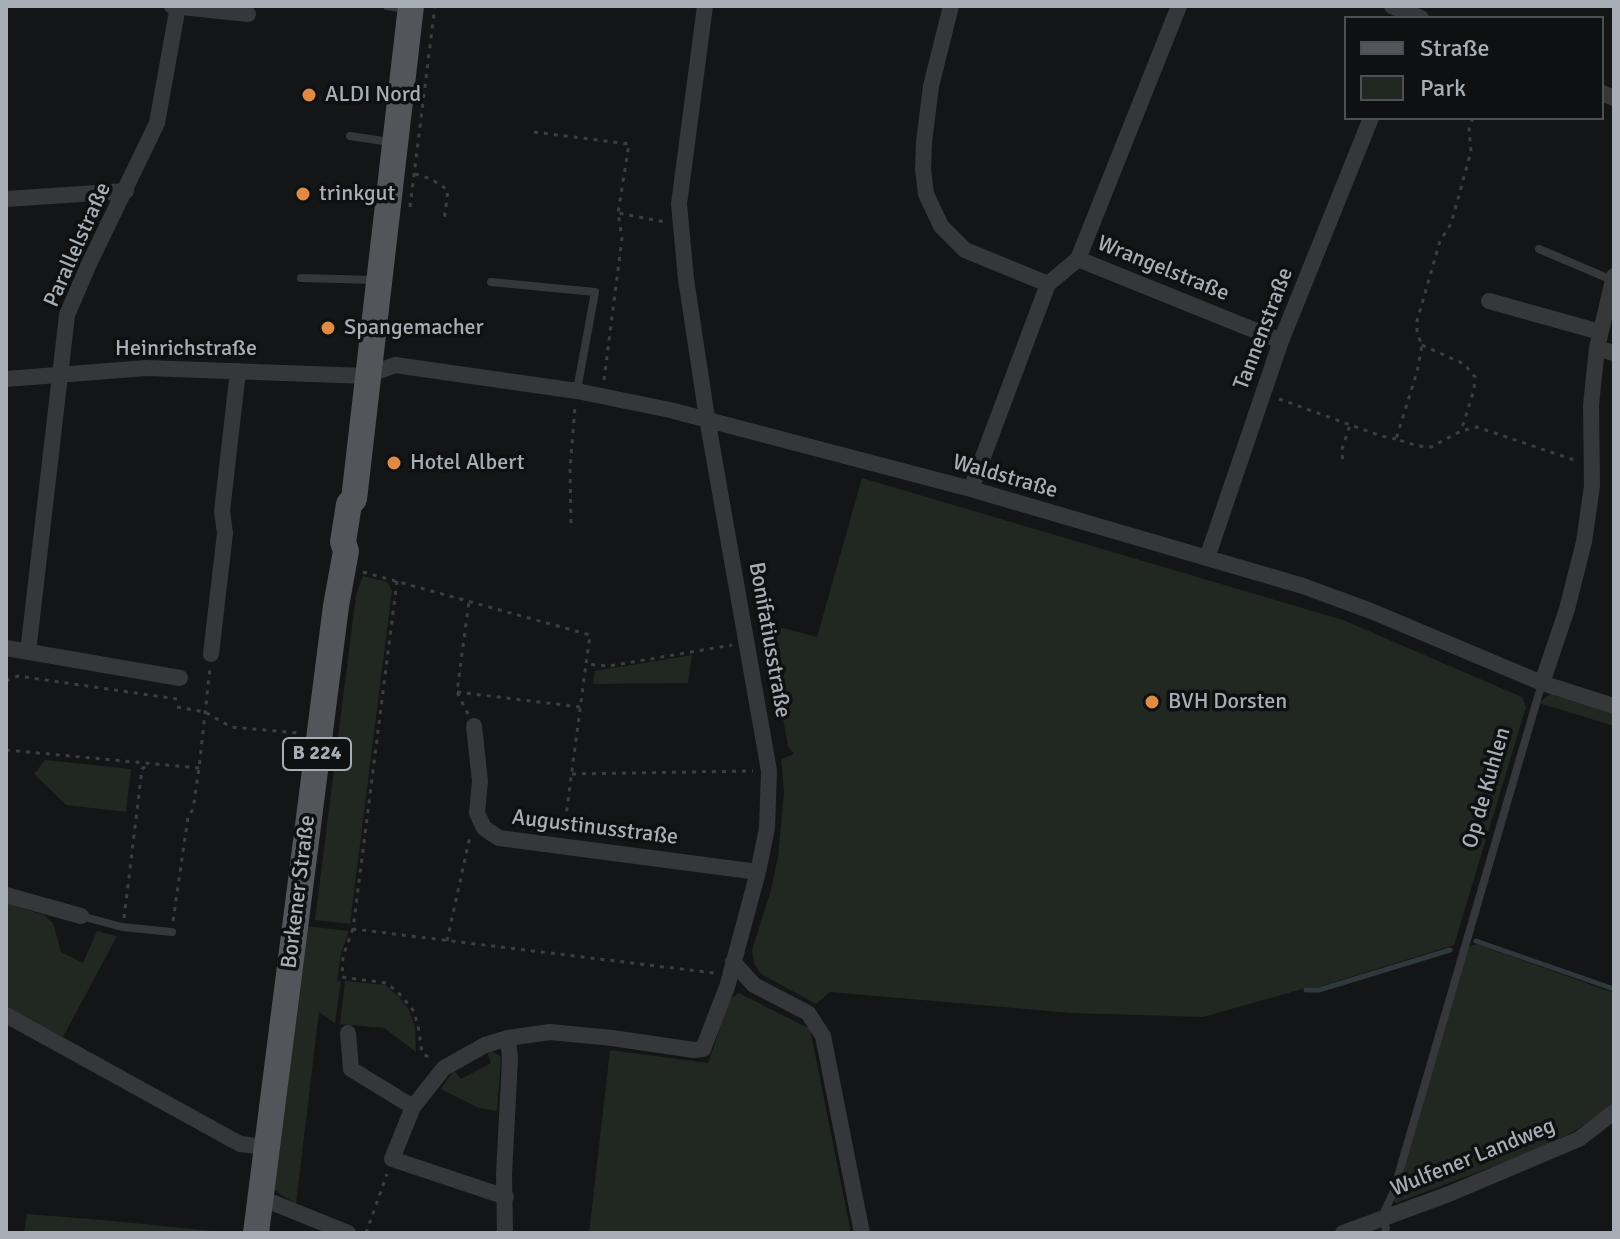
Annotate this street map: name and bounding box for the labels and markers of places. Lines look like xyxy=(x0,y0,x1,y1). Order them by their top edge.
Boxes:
place label: ALDI Nord xyxy=(325,82,421,108)
marker: ALDI Nord xyxy=(300,86,318,104)
place label: trinkgut xyxy=(319,181,395,207)
marker: trinkgut xyxy=(294,185,312,203)
place label: Spangemacher xyxy=(344,315,484,341)
marker: Spangemacher xyxy=(319,319,337,337)
place label: Hotel Albert xyxy=(410,450,524,476)
marker: Hotel Albert xyxy=(385,454,403,472)
place label: BVH Dorsten xyxy=(1168,689,1287,715)
marker: BVH Dorsten xyxy=(1143,693,1161,711)

